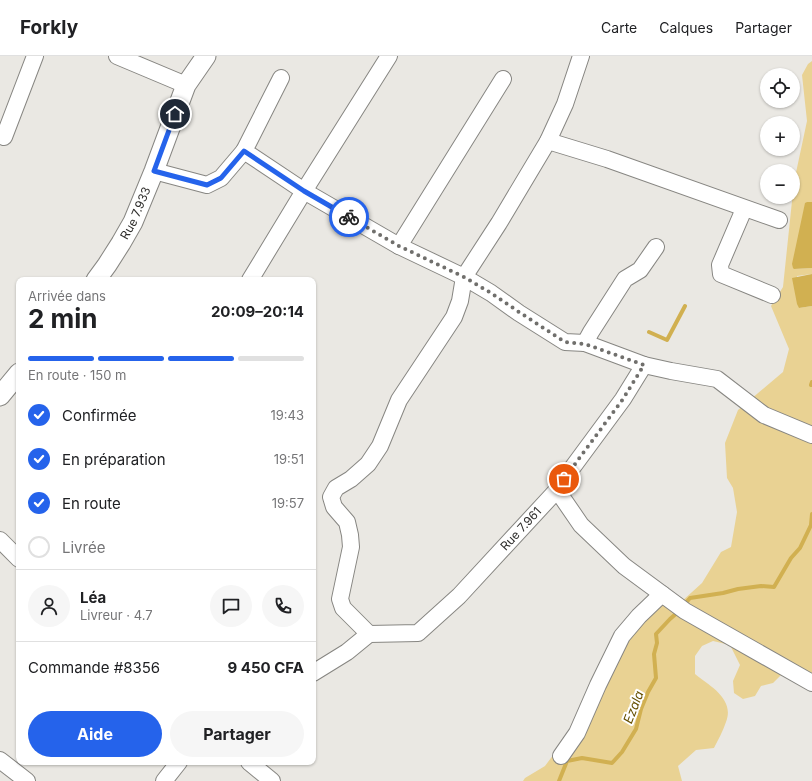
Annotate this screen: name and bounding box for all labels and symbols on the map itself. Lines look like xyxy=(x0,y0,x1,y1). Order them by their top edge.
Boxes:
pin xyxy=(158,97,192,131)
street label: Rue 7.933 xyxy=(117,185,154,242)
courier xyxy=(329,197,369,237)
pin xyxy=(547,462,581,496)
street label: Rue 7.961 xyxy=(497,504,544,553)
water label: Ezala xyxy=(619,688,647,726)

